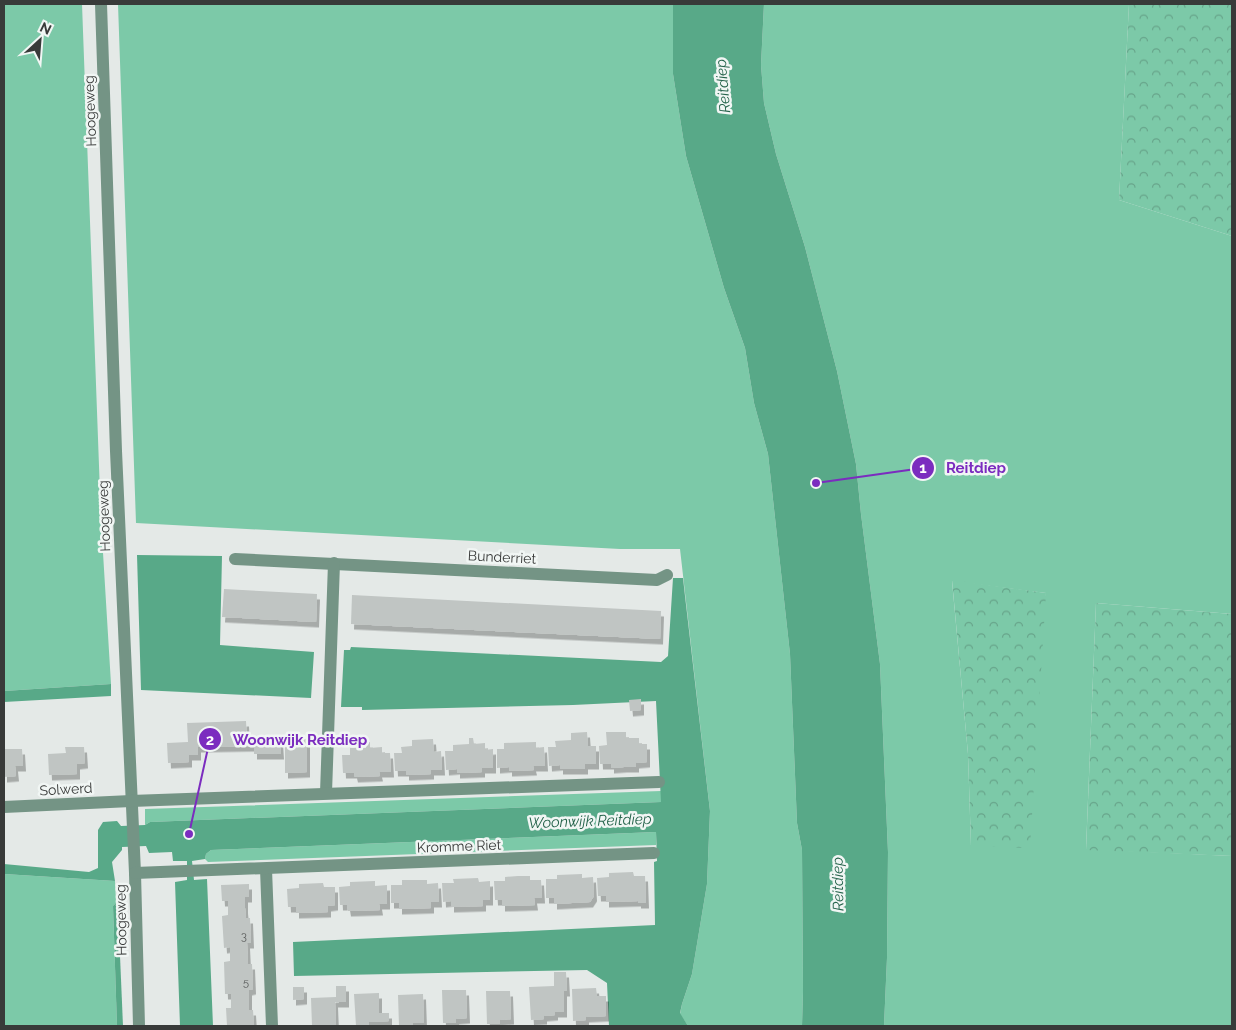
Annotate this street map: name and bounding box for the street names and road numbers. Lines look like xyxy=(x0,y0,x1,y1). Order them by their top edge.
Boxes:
street label: Hoogeweg xyxy=(81,75,99,147)
street label: Hoogeweg xyxy=(95,480,113,552)
street label: Bunderriet xyxy=(467,547,537,567)
street label: Solwerd xyxy=(39,780,93,798)
street label: Kromme Riet xyxy=(416,837,502,855)
street label: Hoogeweg xyxy=(112,884,130,956)

